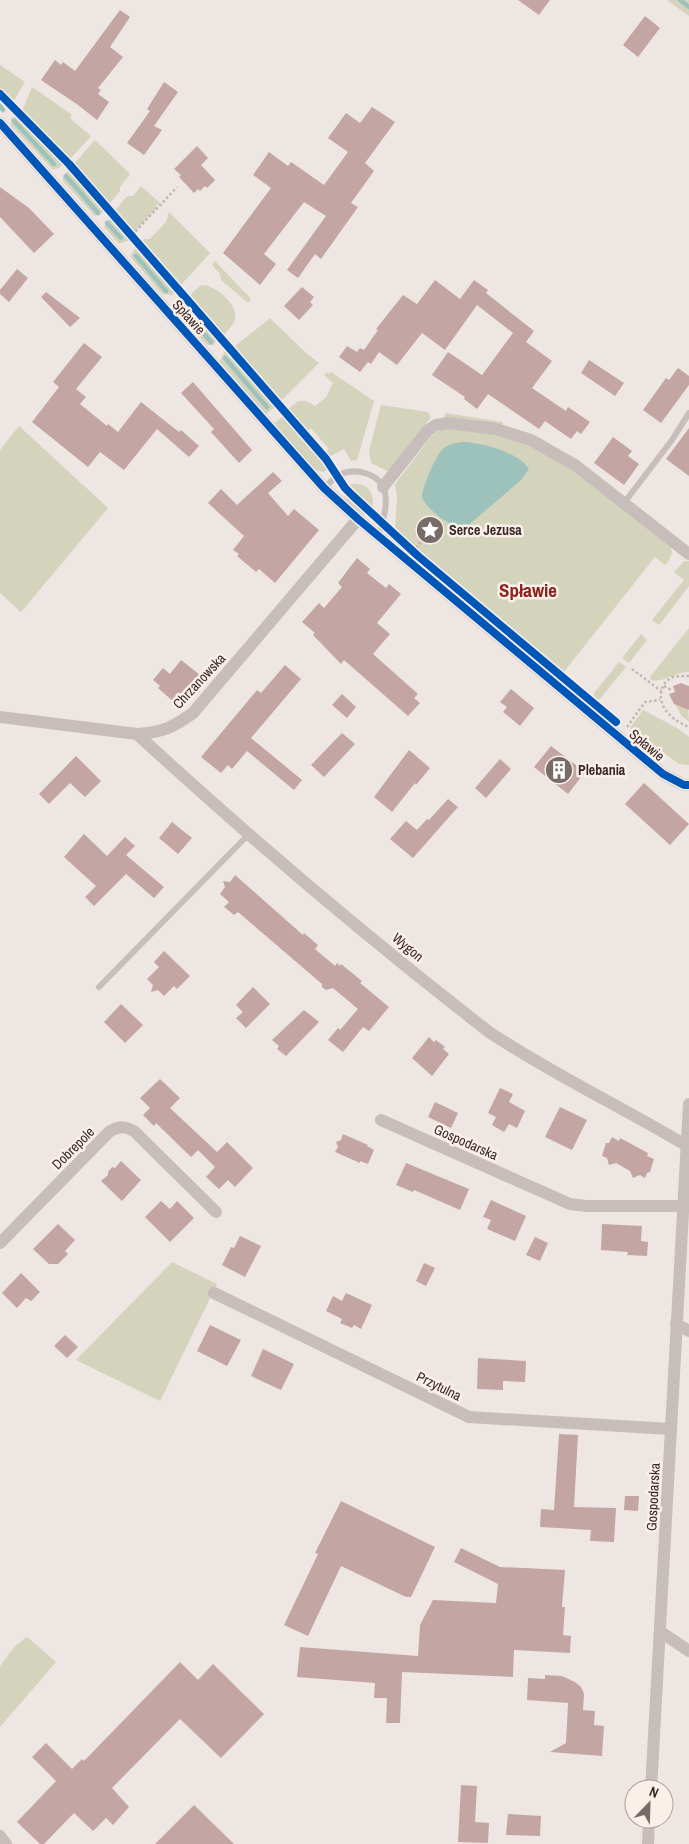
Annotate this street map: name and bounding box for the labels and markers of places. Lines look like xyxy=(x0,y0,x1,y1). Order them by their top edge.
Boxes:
place icon: Serce Jezusa xyxy=(415,515,445,545)
place label: Serce Jezusa xyxy=(449,521,522,539)
building icon: Plebania xyxy=(544,755,574,785)
place label: Plebania xyxy=(578,761,626,779)

